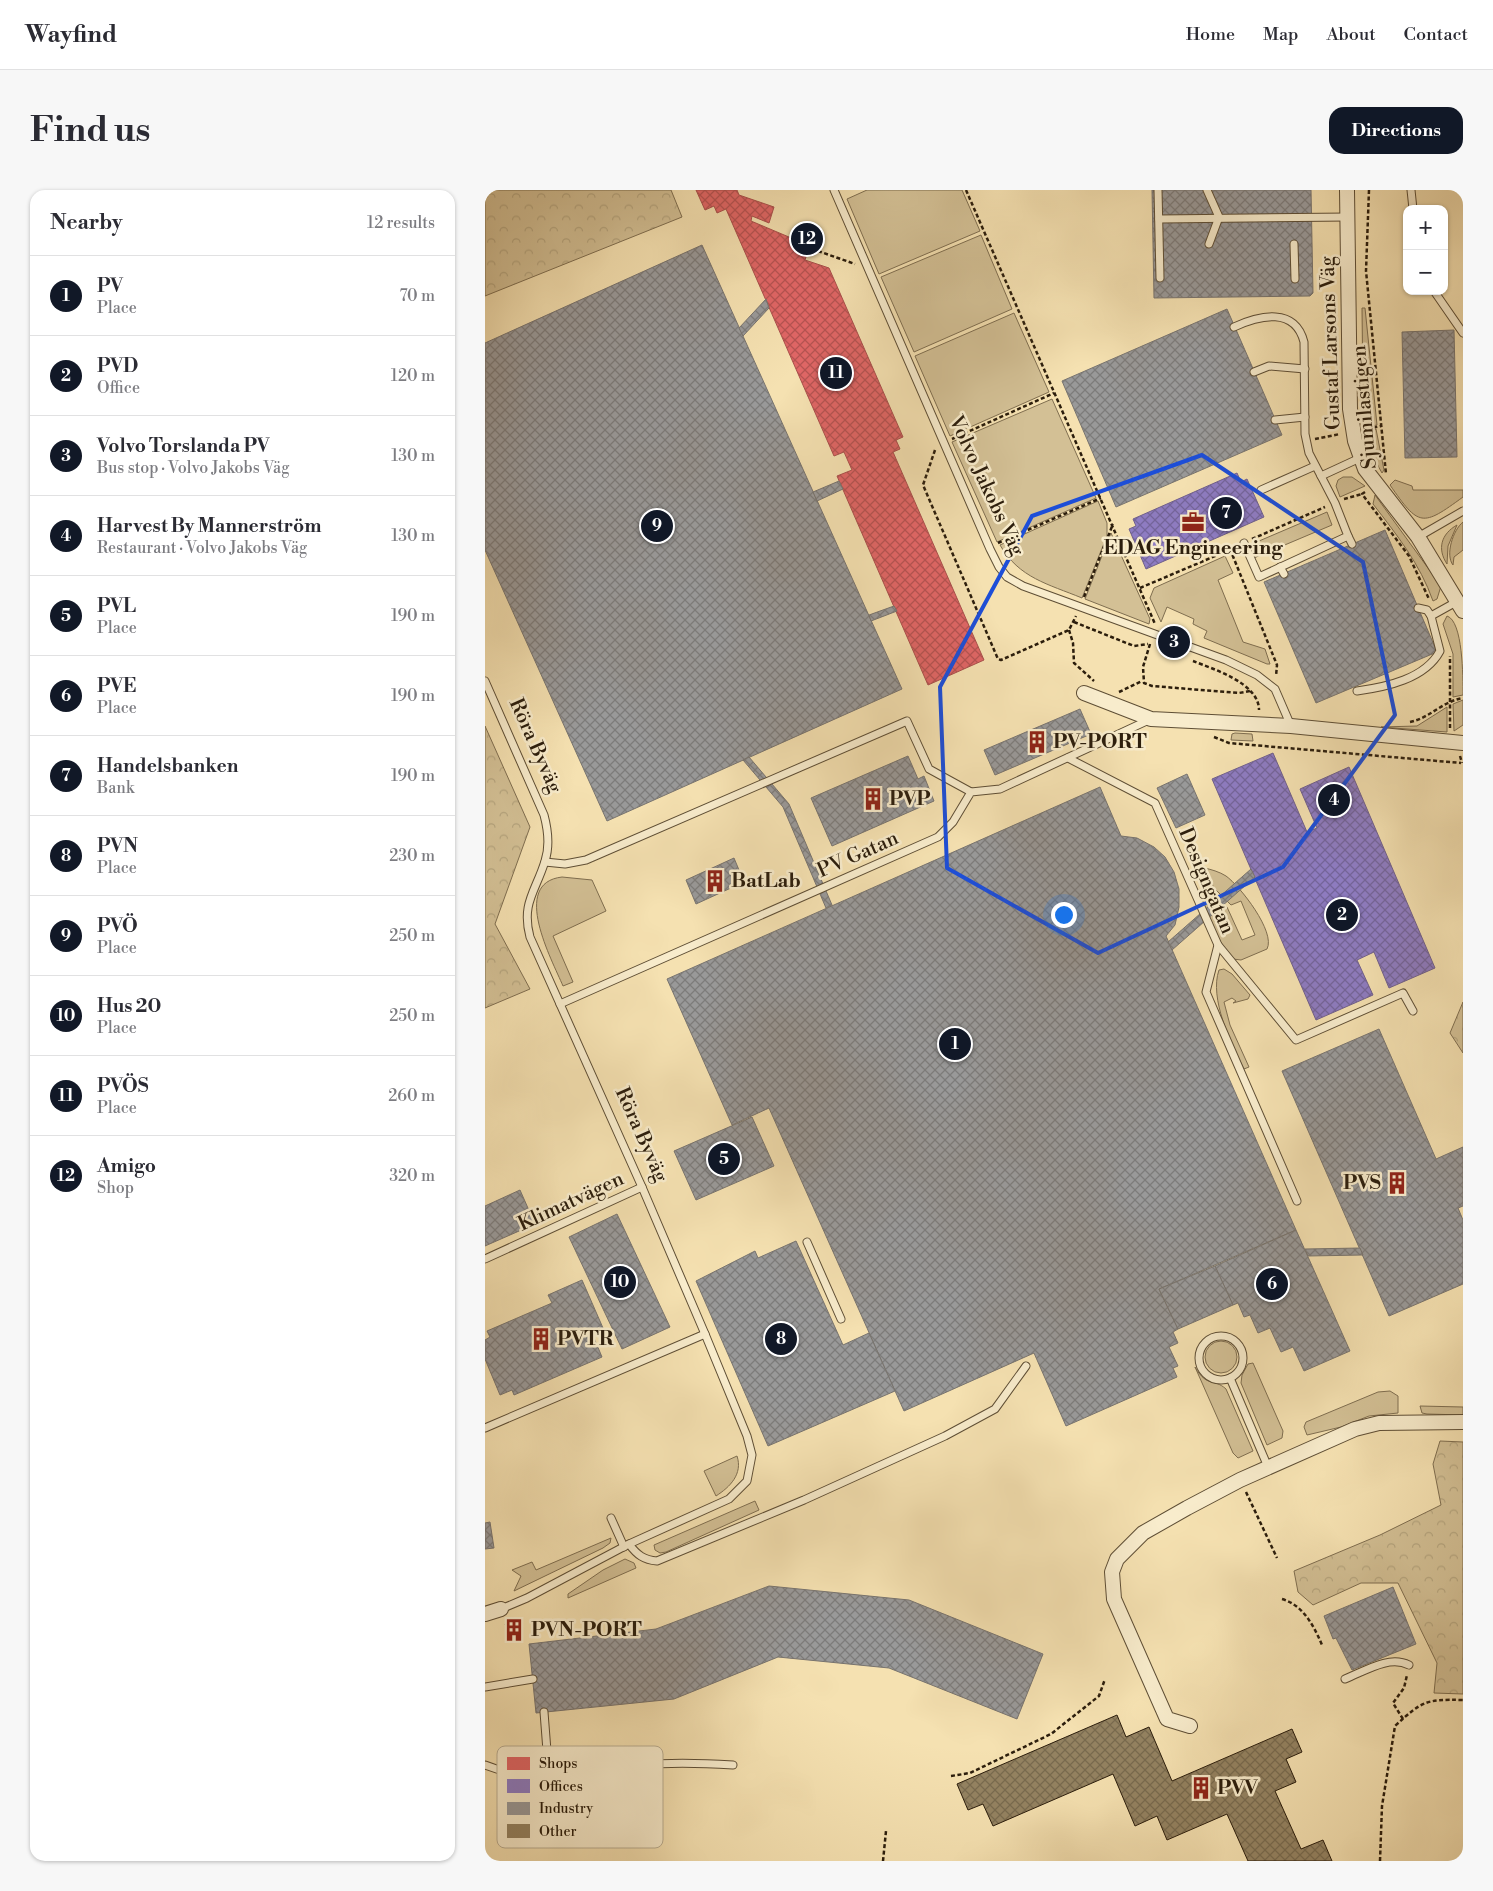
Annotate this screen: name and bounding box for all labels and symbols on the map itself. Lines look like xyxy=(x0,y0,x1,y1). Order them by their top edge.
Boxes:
pin: 12 xyxy=(791,220,823,258)
street label: Gustaf Larsons Väg xyxy=(1315,255,1347,430)
street label: Sjumilastigen xyxy=(1347,344,1383,470)
pin: 11 xyxy=(820,354,852,392)
street label: Volvo Jakobs Väg xyxy=(942,411,1030,561)
pin: 7 xyxy=(1210,494,1242,532)
pin: 9 xyxy=(641,507,673,545)
office icon: EDAG Engineering xyxy=(1180,509,1206,535)
place label: EDAG Engineering xyxy=(1103,536,1283,561)
pin: 3 xyxy=(1158,623,1190,661)
street label: Röra Byväg xyxy=(503,695,567,798)
building icon: PV-PORT xyxy=(1024,729,1050,755)
place label: PV-PORT xyxy=(1053,730,1147,755)
pin: 4 xyxy=(1318,781,1350,819)
building icon: PVP xyxy=(860,786,886,812)
place label: PVP xyxy=(889,787,930,812)
street label: Designgatan xyxy=(1172,824,1240,938)
street label: PV Gatan xyxy=(813,826,903,884)
building icon: BatLab xyxy=(702,868,728,894)
place label: BatLab xyxy=(731,869,801,894)
pin: 2 xyxy=(1326,896,1358,934)
your location xyxy=(1051,902,1077,928)
pin: 1 xyxy=(939,1025,971,1063)
street label: Röra Byväg xyxy=(609,1084,673,1187)
pin: 5 xyxy=(708,1140,740,1178)
street label: Klimatvägen xyxy=(514,1167,628,1237)
building icon: PVS xyxy=(1384,1170,1410,1196)
place label: PVS xyxy=(1343,1171,1381,1196)
pin: 10 xyxy=(604,1263,636,1301)
pin: 6 xyxy=(1256,1265,1288,1303)
pin: 8 xyxy=(765,1320,797,1358)
building icon: PVTR xyxy=(528,1326,554,1352)
place label: PVTR xyxy=(557,1327,615,1352)
building icon: PVN-PORT xyxy=(501,1617,527,1643)
place label: PVN-PORT xyxy=(531,1618,642,1643)
legend xyxy=(497,1746,663,1848)
text: Shops xyxy=(539,1755,577,1773)
building icon: PVV xyxy=(1188,1775,1214,1801)
place label: PVV xyxy=(1217,1776,1258,1801)
text: Offices xyxy=(539,1778,583,1796)
text: Industry xyxy=(539,1800,593,1818)
text: Other xyxy=(539,1823,577,1841)

